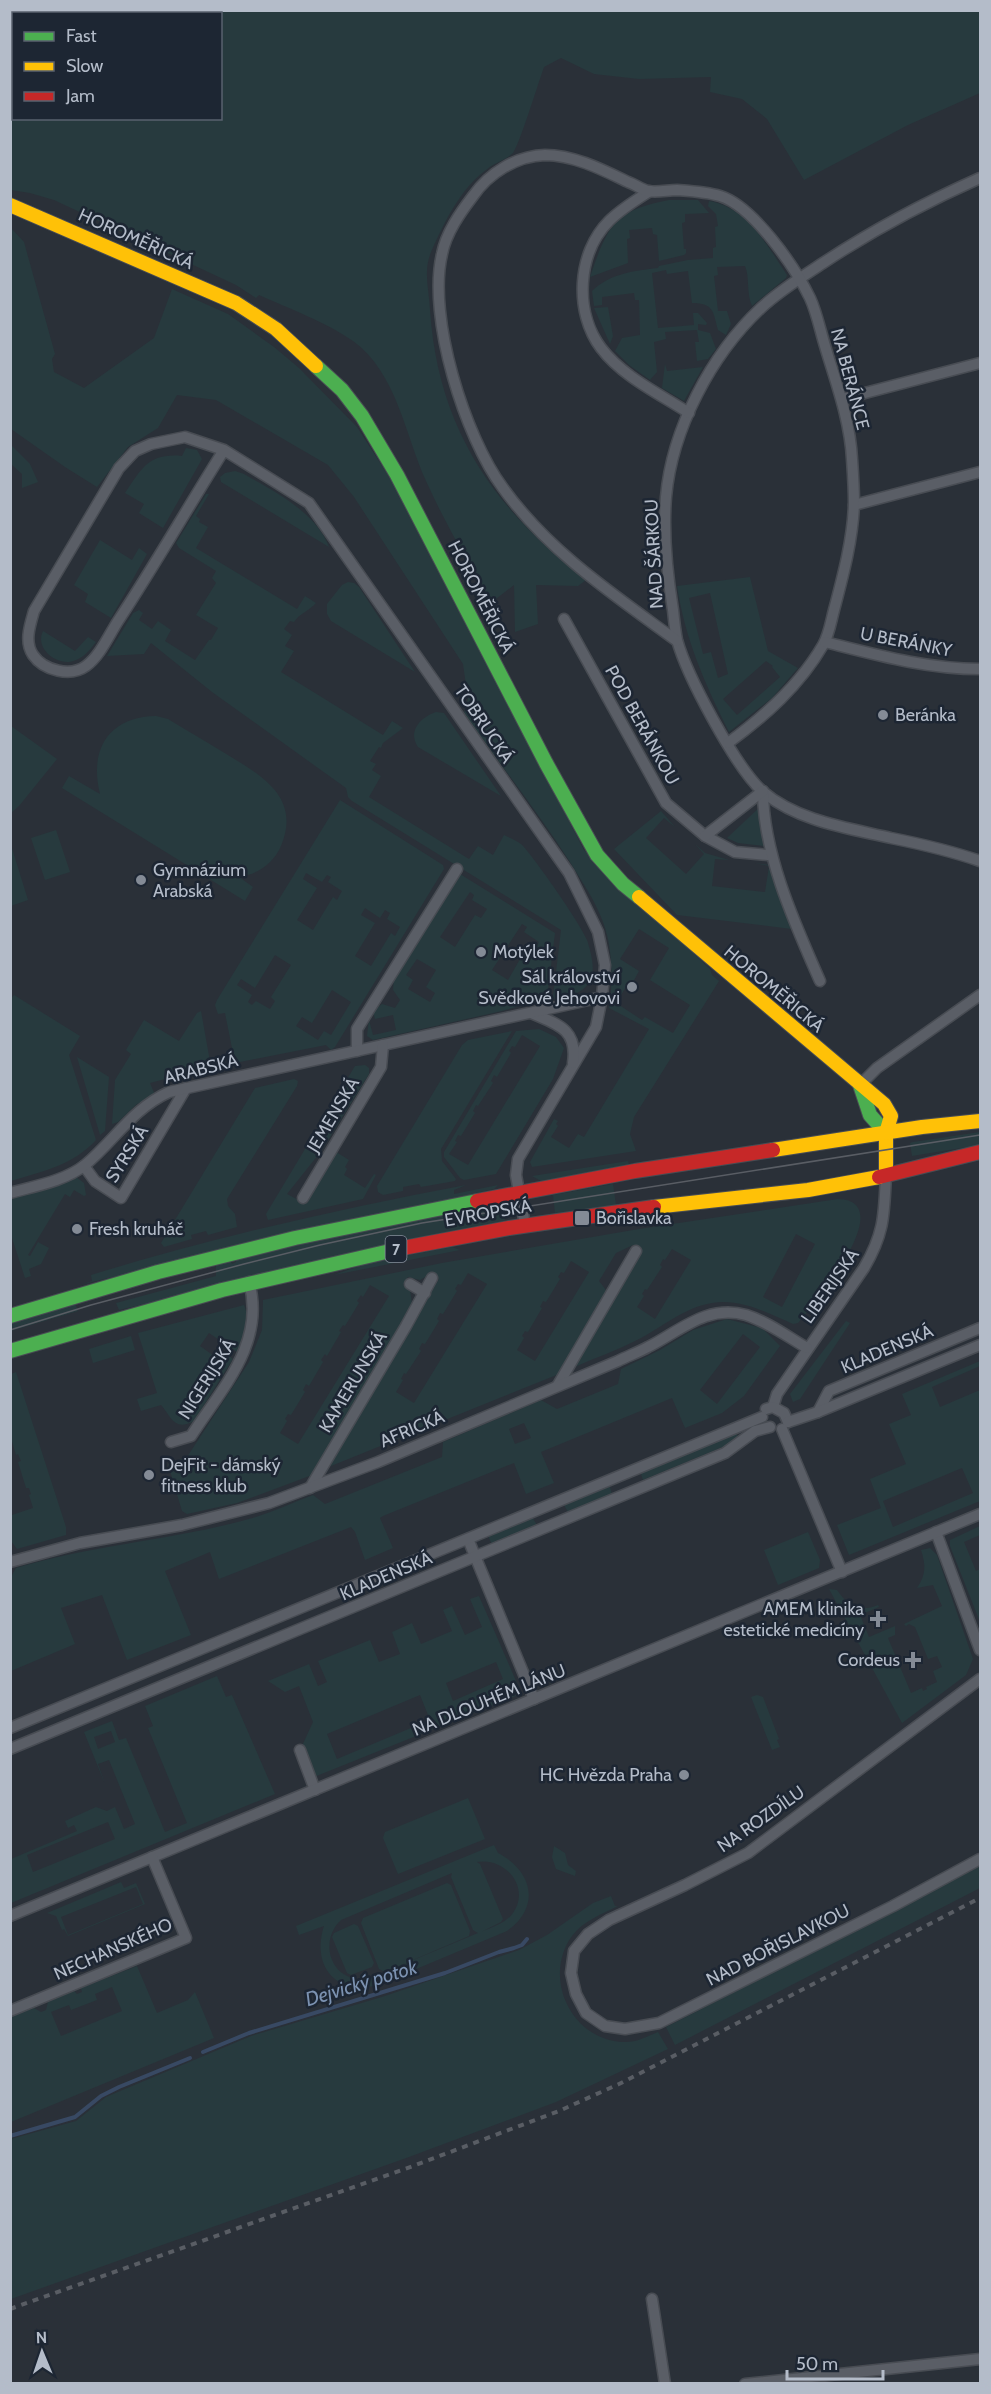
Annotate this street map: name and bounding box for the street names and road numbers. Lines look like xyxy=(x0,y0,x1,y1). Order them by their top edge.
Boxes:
street label: HOROMĚŘICKÁ xyxy=(75,203,197,274)
street label: NA BERÁNCE xyxy=(826,326,874,432)
street label: NAD ŠÁRKOU xyxy=(640,499,668,609)
street label: HOROMĚŘICKÁ xyxy=(443,536,520,657)
street label: U BERÁNKY xyxy=(858,622,954,662)
street label: POD BERÁNKOU xyxy=(600,661,684,789)
street label: TOBRUCKÁ xyxy=(450,681,518,767)
street label: HOROMĚŘICKÁ xyxy=(720,940,829,1037)
street label: ARABSKÁ xyxy=(162,1049,240,1089)
street label: JEMENSKÁ xyxy=(302,1074,364,1157)
street label: SYRSKÁ xyxy=(101,1121,153,1187)
street label: EVROPSKÁ xyxy=(443,1195,533,1231)
road number: 7 xyxy=(386,1236,406,1262)
street label: LIBERIJSKÁ xyxy=(796,1244,864,1328)
street label: KLADENSKÁ xyxy=(838,1320,936,1378)
street label: KAMERUNSKÁ xyxy=(314,1327,392,1437)
street label: NIGERIJSKÁ xyxy=(174,1335,240,1423)
street label: AFRICKÁ xyxy=(376,1406,448,1452)
street label: KLADENSKÁ xyxy=(337,1547,435,1605)
street label: NA DLOUHÉM LÁNU xyxy=(409,1659,569,1741)
street label: NA ROZDÍLU xyxy=(713,1781,809,1857)
street label: NAD BOŘISLAVKOU xyxy=(702,1898,853,1991)
street label: NECHANSKÉHO xyxy=(50,1913,176,1985)

